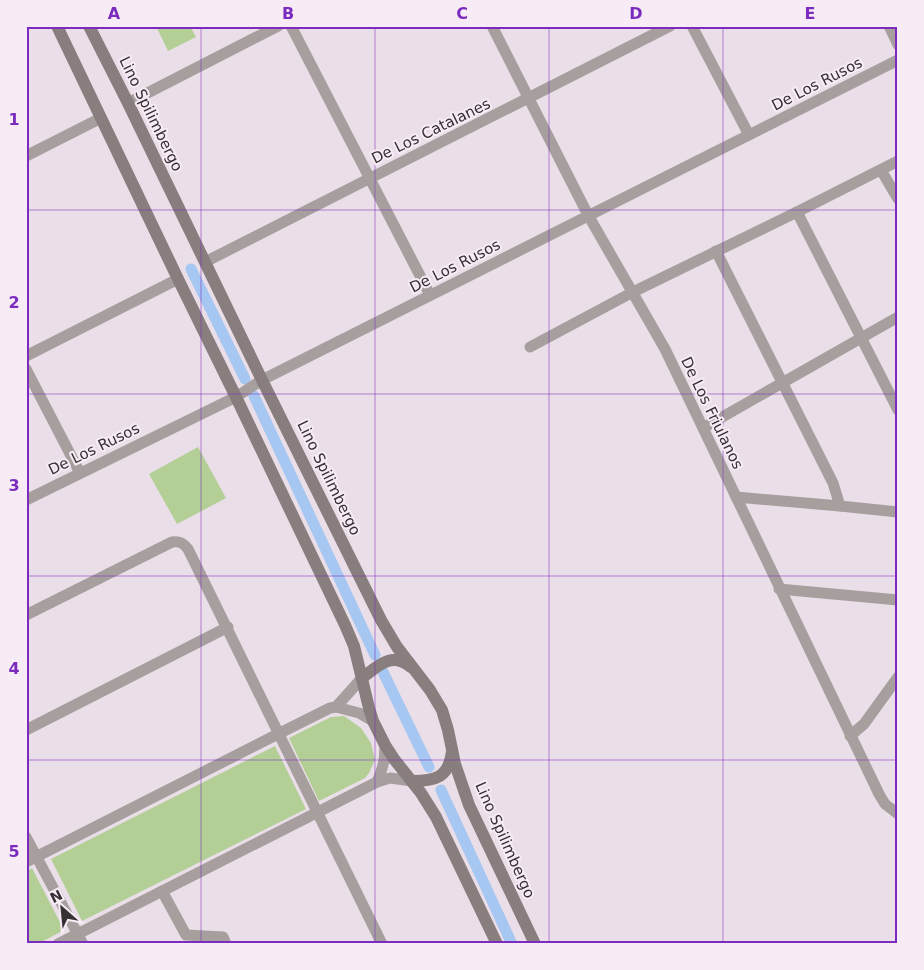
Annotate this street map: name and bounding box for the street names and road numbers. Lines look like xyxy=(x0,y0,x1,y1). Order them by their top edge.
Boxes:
street label: De Los Rusos xyxy=(769,53,866,115)
street label: Lino Spilimbergo xyxy=(115,54,187,174)
street label: De Los Catalanes xyxy=(369,94,494,168)
street label: De Los Rusos xyxy=(407,235,504,297)
street label: De Los Friulanos xyxy=(677,354,747,472)
street label: Lino Spilimbergo xyxy=(293,418,365,538)
street label: De Los Rusos xyxy=(45,419,143,479)
street label: Lino Spilimbergo xyxy=(471,779,539,901)

